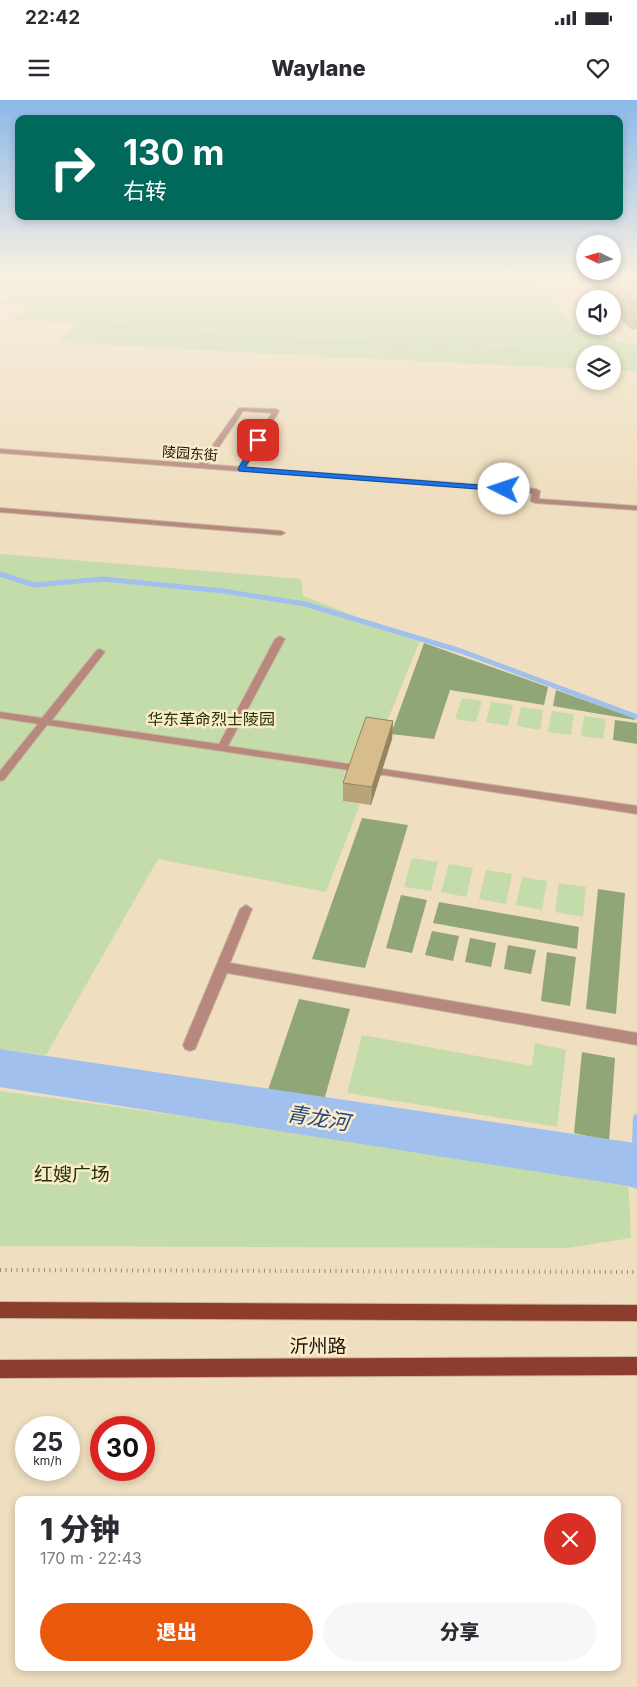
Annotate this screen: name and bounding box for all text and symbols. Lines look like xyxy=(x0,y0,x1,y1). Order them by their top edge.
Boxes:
text: 22:42 xyxy=(25,6,80,29)
icon: menu xyxy=(25,54,53,82)
icon: heart xyxy=(584,54,612,82)
text: Waylane xyxy=(271,55,366,81)
text: 130 m xyxy=(123,131,225,173)
icon: right xyxy=(40,135,105,200)
text: 右转 xyxy=(123,178,167,204)
north arrow xyxy=(576,235,621,280)
map controls xyxy=(576,235,621,390)
button: sound xyxy=(576,290,621,335)
button: layers xyxy=(576,345,621,390)
pin xyxy=(237,419,279,461)
icon: arrive xyxy=(244,426,272,454)
street label: 陵园东街 xyxy=(161,443,219,463)
position arrow xyxy=(477,462,529,514)
park label: 华东革命烈士陵园 xyxy=(147,709,275,729)
water label: 青龙河 xyxy=(285,1101,355,1136)
park label: 红嫂广场 xyxy=(34,1163,110,1186)
street label: 沂州路 xyxy=(289,1335,347,1358)
speed limit sign: 30 xyxy=(90,1416,155,1481)
text: 25 xyxy=(32,1427,63,1457)
text: km/h xyxy=(33,1453,62,1468)
text: 1 分钟 xyxy=(40,1511,120,1547)
button: close xyxy=(544,1513,596,1565)
text: 170 m · 22:43 xyxy=(40,1548,142,1568)
button: 退出 xyxy=(40,1603,313,1661)
button: 分享 xyxy=(323,1603,596,1661)

